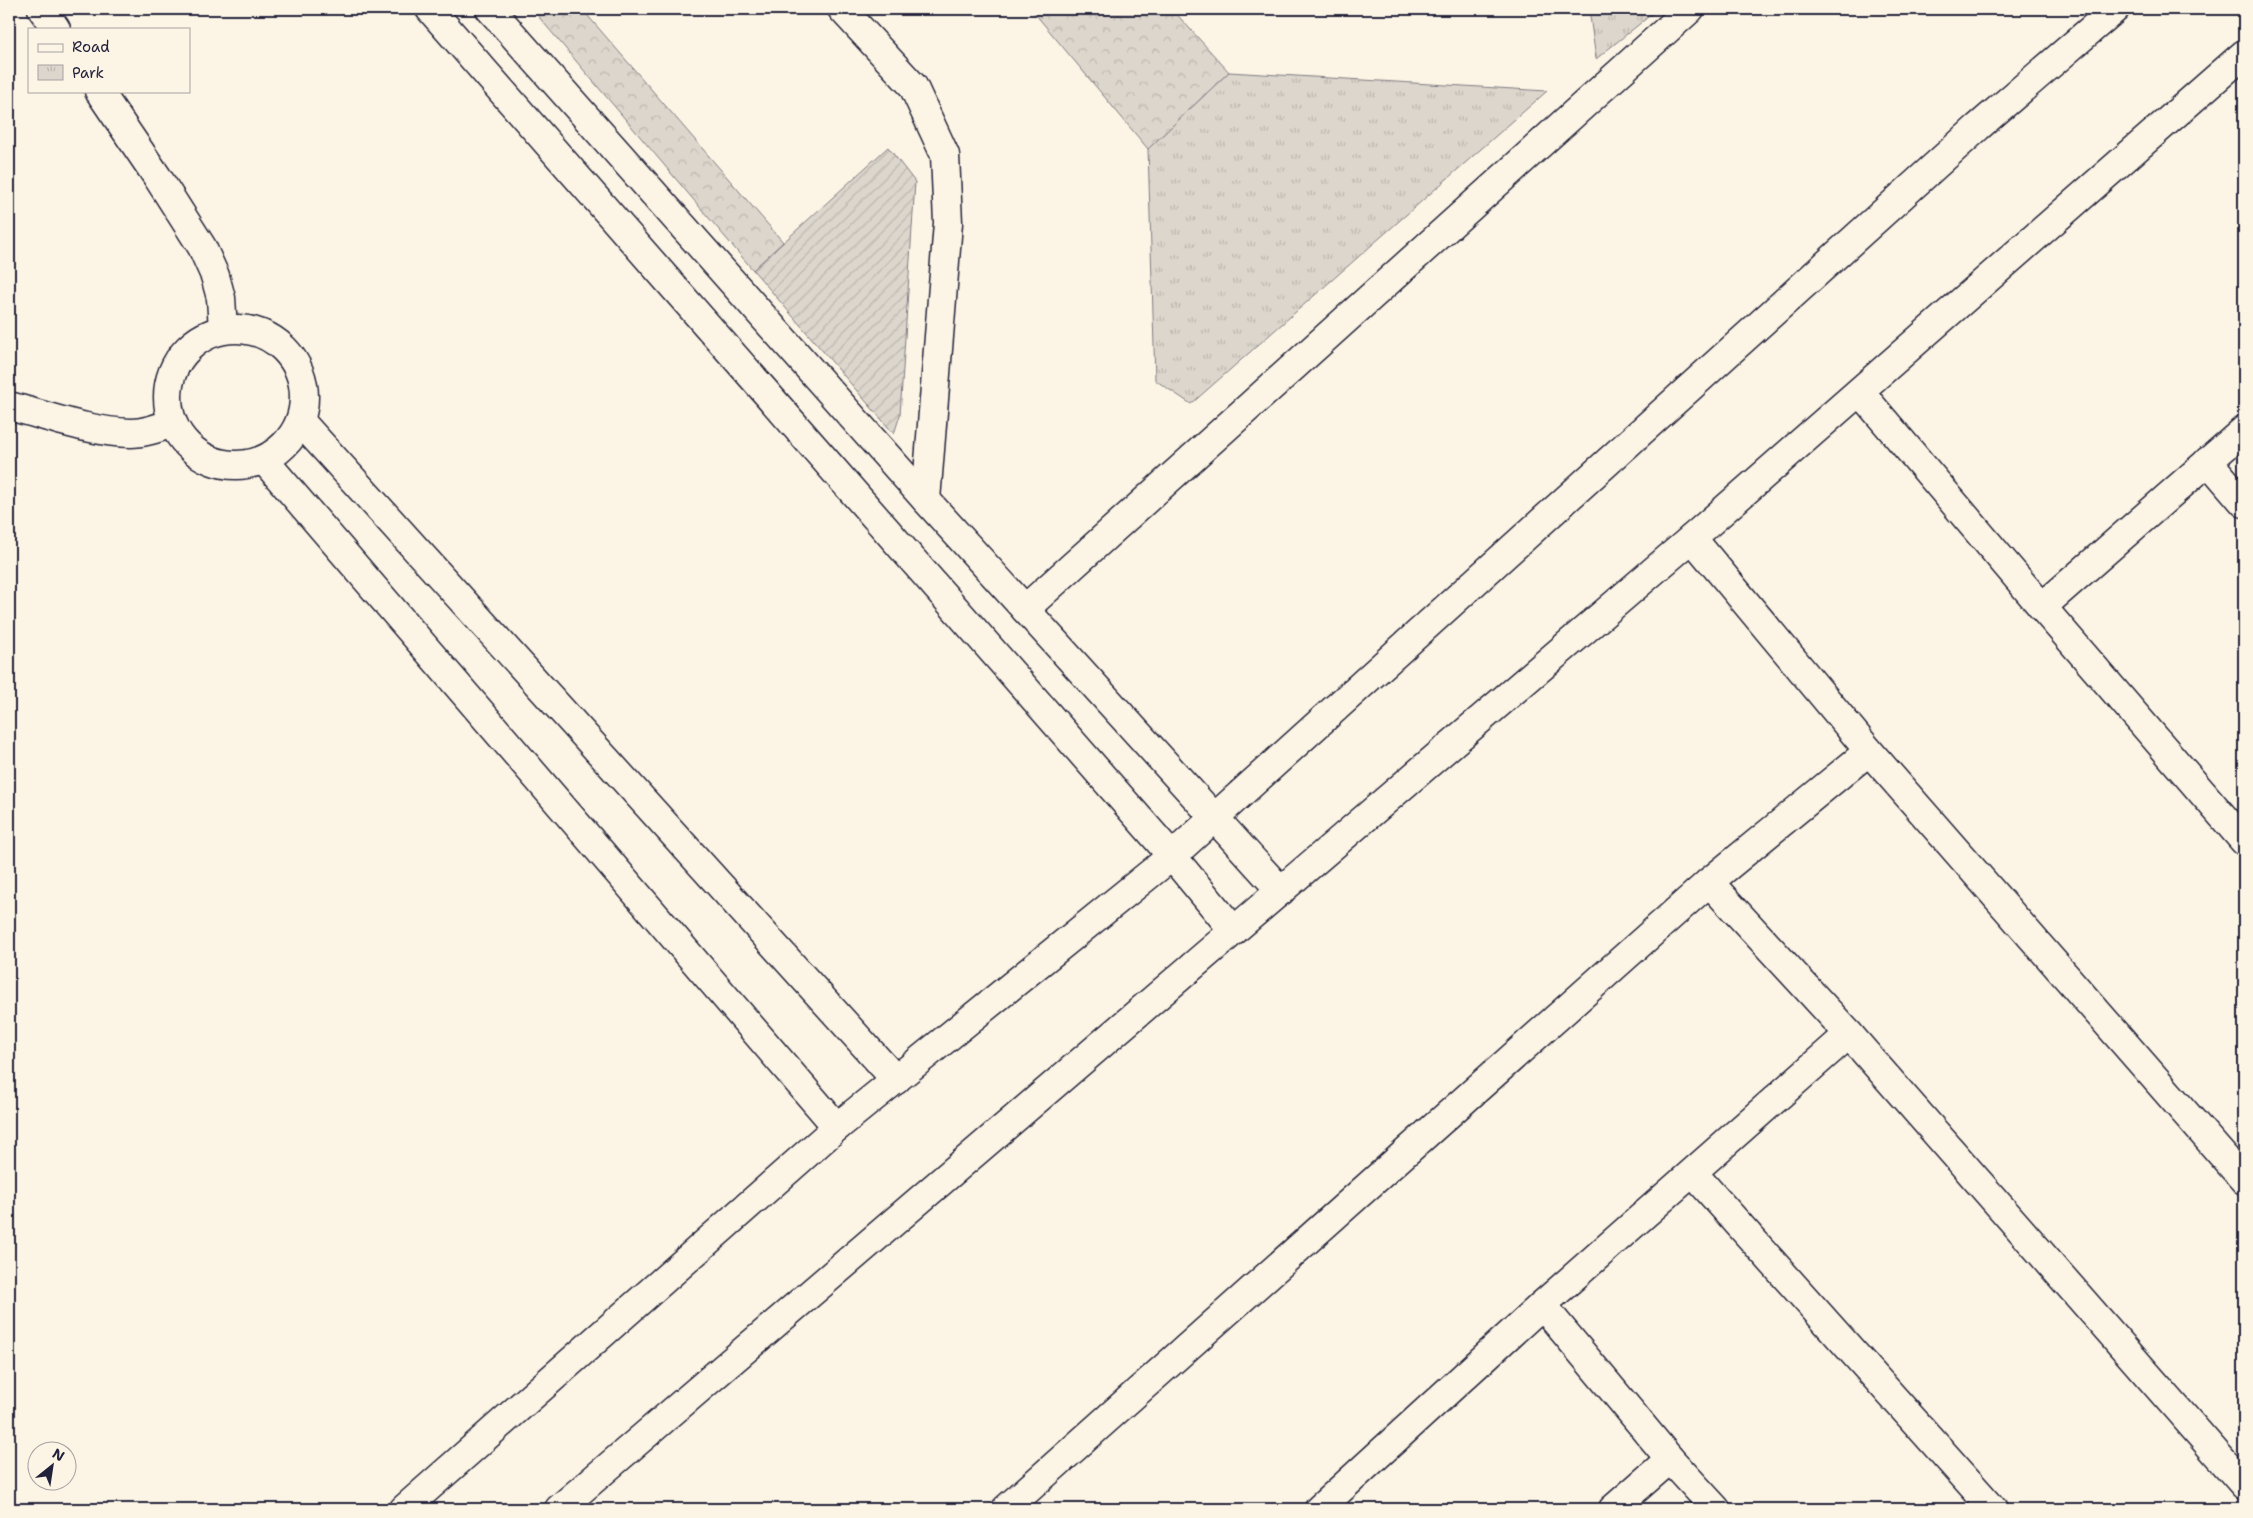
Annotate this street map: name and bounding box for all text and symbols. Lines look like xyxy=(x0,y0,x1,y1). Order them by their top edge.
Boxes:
legend xyxy=(28,28,190,92)
text: Road xyxy=(72,37,110,57)
text: Park xyxy=(72,63,104,83)
north arrow xyxy=(28,1440,78,1490)
text: N xyxy=(49,1444,68,1465)

